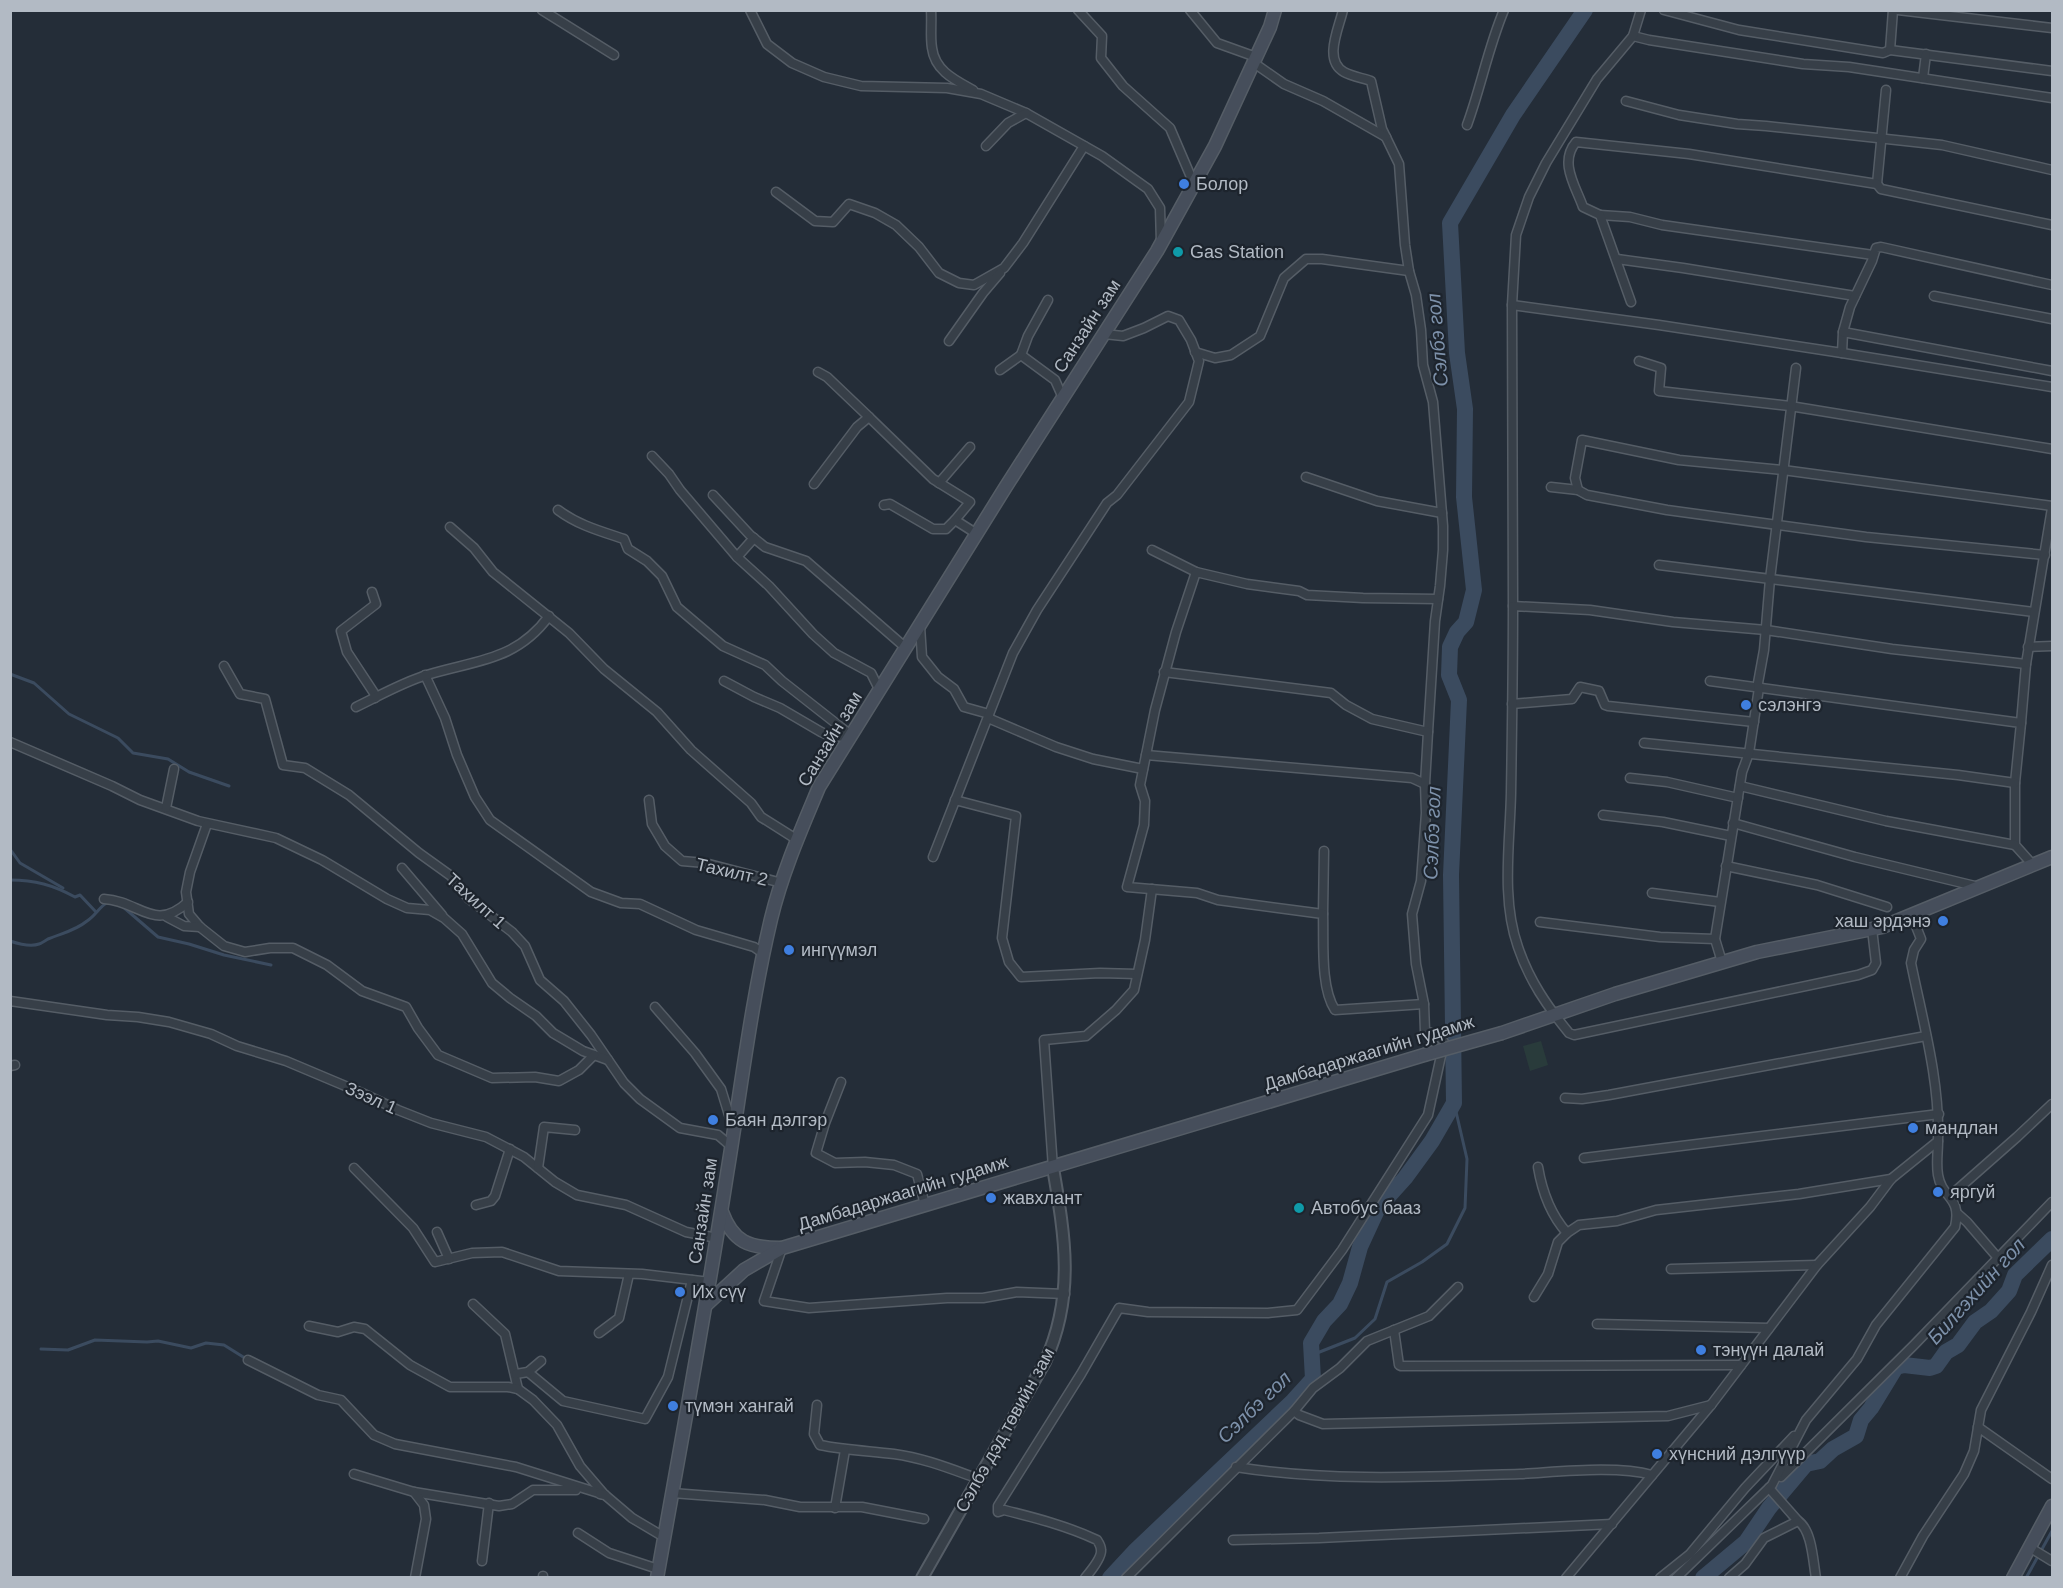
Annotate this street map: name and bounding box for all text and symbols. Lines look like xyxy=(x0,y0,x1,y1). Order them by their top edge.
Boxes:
place label: Болор xyxy=(1196,174,1248,194)
marker: Болор xyxy=(1177,177,1191,191)
place label: Gas Station xyxy=(1190,242,1284,262)
marker: Gas Station xyxy=(1171,245,1185,259)
street label: Санзайн зам xyxy=(1049,276,1125,376)
water label: Сэлбэ гол xyxy=(1422,293,1452,387)
street label: Санзайн зам xyxy=(794,688,866,790)
place label: сэлэнгэ xyxy=(1758,695,1821,715)
marker: сэлэнгэ xyxy=(1739,698,1753,712)
water label: Сэлбэ гол xyxy=(1419,786,1445,880)
street label: Тахилт 2 xyxy=(694,854,770,890)
street label: Тахилт 1 xyxy=(442,869,510,933)
place label: хаш эрдэнэ xyxy=(1835,911,1931,931)
marker: хаш эрдэнэ xyxy=(1936,914,1950,928)
place label: ингүүмэл xyxy=(801,940,877,960)
marker: ингүүмэл xyxy=(782,943,796,957)
street label: Дамбадаржаагийн гудамж xyxy=(1262,1012,1476,1094)
street label: Зээл 1 xyxy=(342,1078,400,1118)
place label: Баян дэлгэр xyxy=(725,1110,827,1130)
marker: Баян дэлгэр xyxy=(706,1113,720,1127)
place label: мандлан xyxy=(1925,1118,1998,1138)
marker: мандлан xyxy=(1906,1121,1920,1135)
street label: Дамбадаржаагийн гудамж xyxy=(796,1152,1010,1234)
street label: Санзайн зам xyxy=(685,1157,721,1265)
place label: яргуй xyxy=(1950,1182,1995,1202)
marker: яргуй xyxy=(1931,1185,1945,1199)
place label: жавхлант xyxy=(1003,1188,1082,1208)
marker: жавхлант xyxy=(984,1191,998,1205)
place label: Автобус бааз xyxy=(1311,1198,1421,1218)
marker: Автобус бааз xyxy=(1292,1201,1306,1215)
water label: Билгэхийн гол xyxy=(1923,1233,2029,1349)
place label: Их сүү xyxy=(692,1282,746,1302)
marker: Их сүү xyxy=(673,1285,687,1299)
place label: тэнүүн далай xyxy=(1713,1340,1824,1360)
marker: тэнүүн далай xyxy=(1694,1343,1708,1357)
street label: Сэлбэ дэд төвийн зам xyxy=(951,1344,1059,1516)
water label: Сэлбэ гол xyxy=(1213,1367,1295,1447)
place label: түмэн хангай xyxy=(685,1396,794,1416)
marker: түмэн хангай xyxy=(666,1399,680,1413)
place label: хүнсний дэлгүүр xyxy=(1669,1444,1806,1464)
marker: хүнсний дэлгүүр xyxy=(1650,1447,1664,1461)

